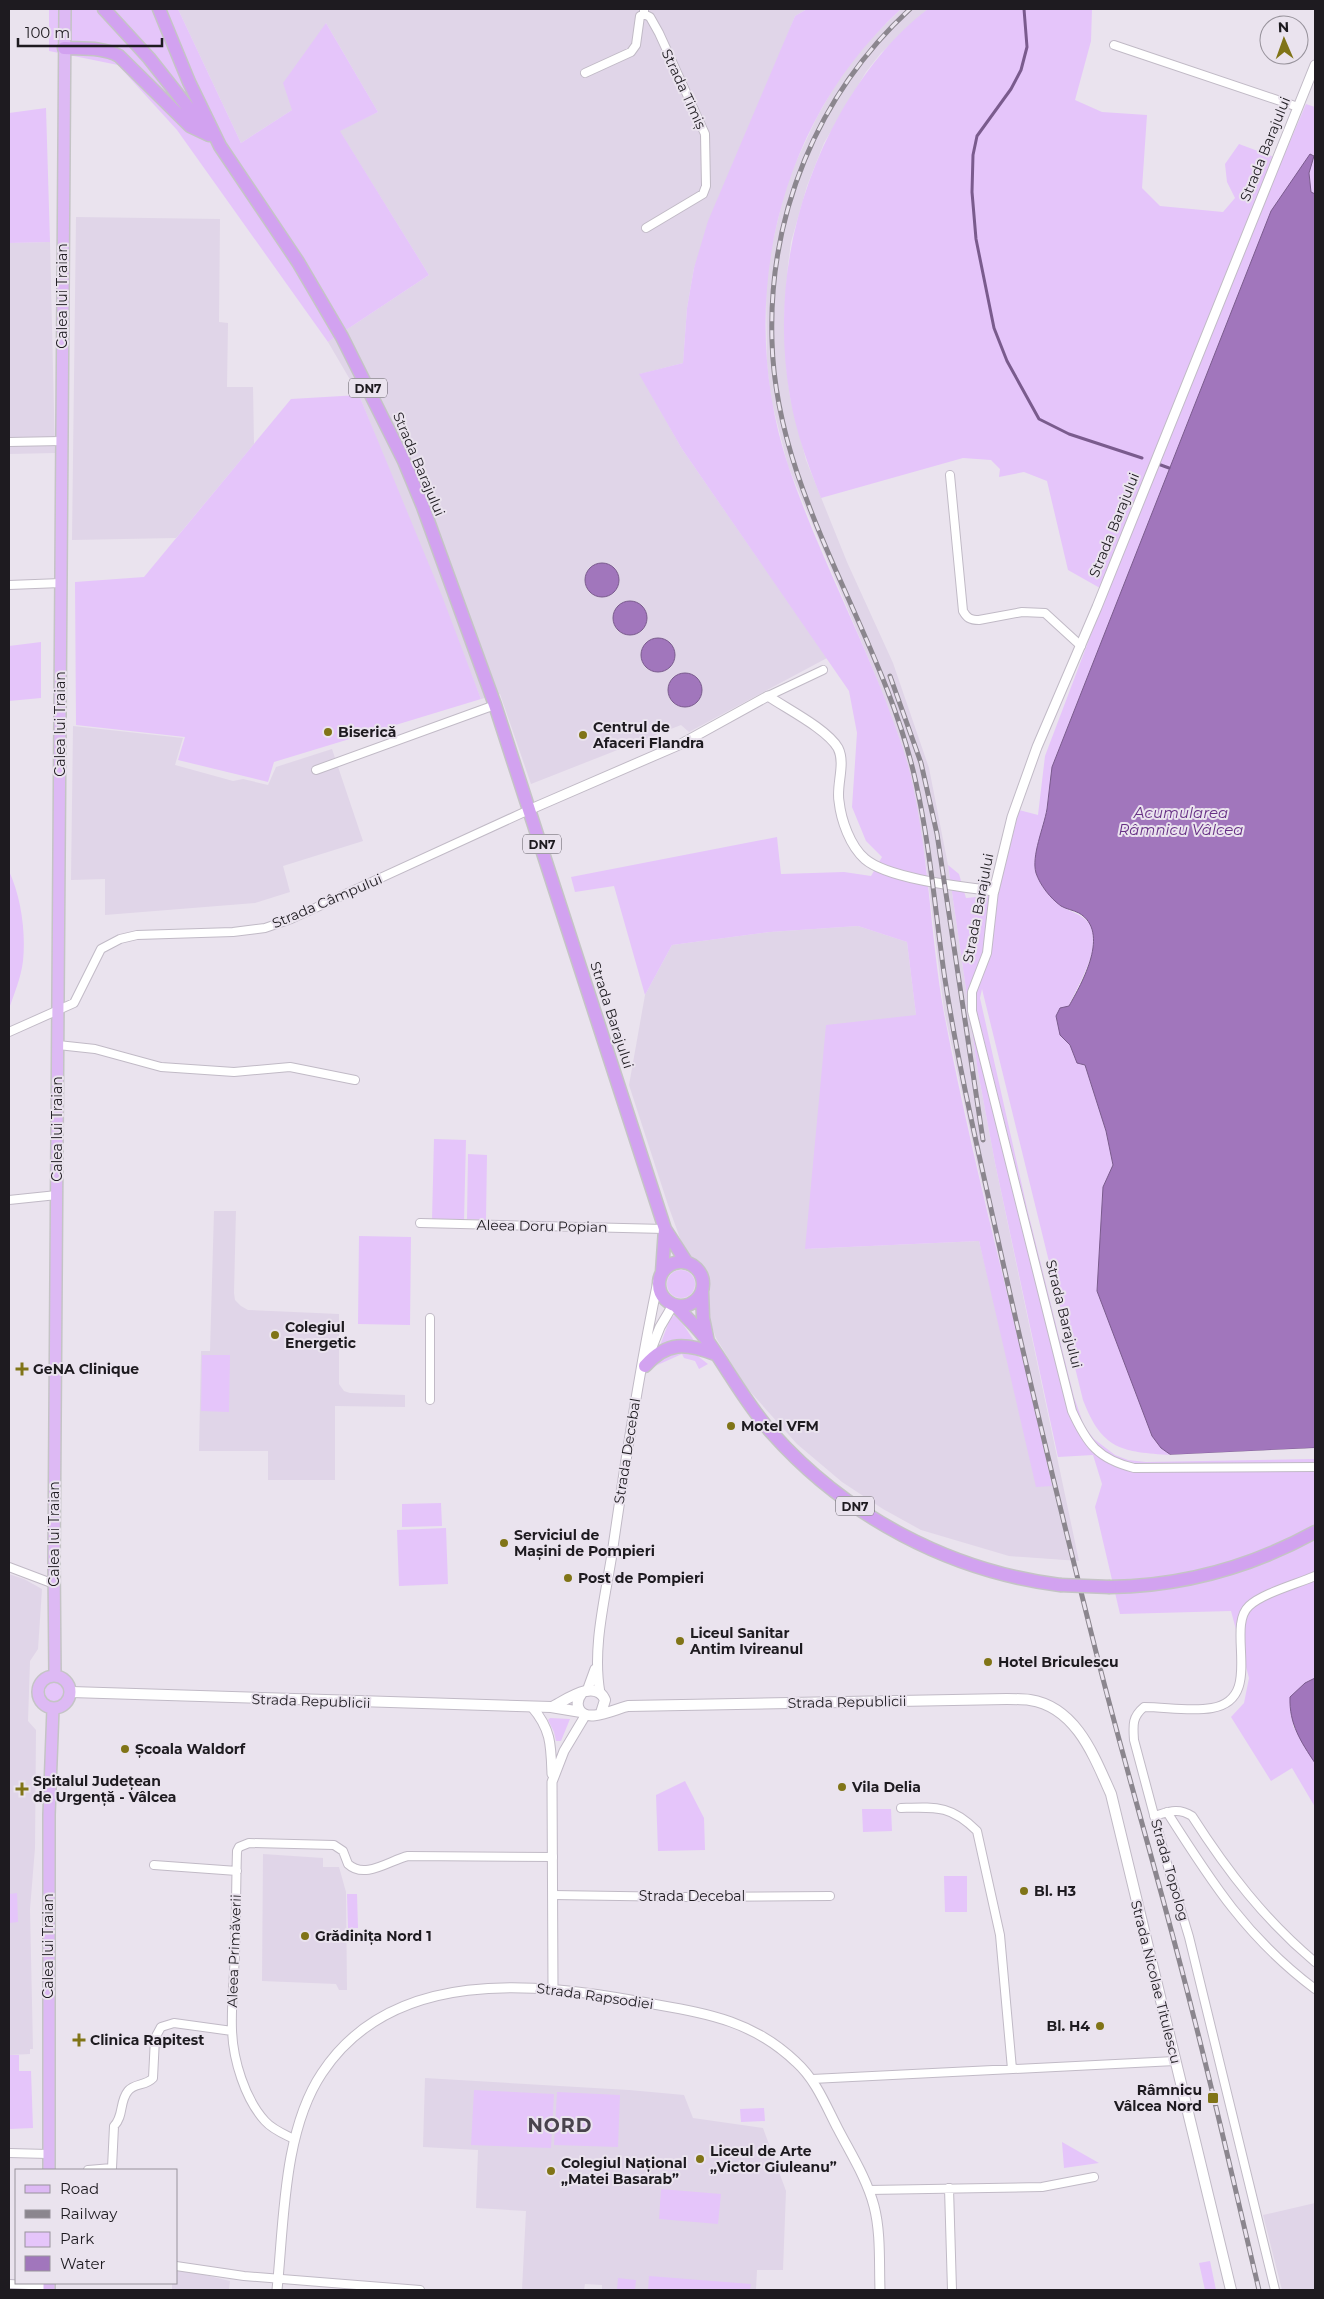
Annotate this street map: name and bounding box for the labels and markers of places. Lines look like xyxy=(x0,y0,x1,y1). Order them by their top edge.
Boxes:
place label: Centrul de Afaceri Flandra xyxy=(592,718,704,752)
place label: Biserică xyxy=(338,723,396,741)
marker: Biserică xyxy=(322,726,334,738)
marker: Centrul de Afaceri Flandra xyxy=(577,729,589,741)
place label: Colegiul Energetic xyxy=(285,1318,357,1352)
marker: Colegiul Energetic xyxy=(269,1329,281,1341)
place label: GeNA Clinique xyxy=(33,1360,139,1378)
marker: GeNA Clinique xyxy=(15,1362,29,1376)
place label: Motel VFM xyxy=(741,1417,819,1435)
marker: Motel VFM xyxy=(725,1420,737,1432)
place label: Serviciul de Mașini de Pompieri xyxy=(514,1526,655,1561)
marker: Serviciul de Mașini de Pompieri xyxy=(498,1537,510,1549)
place label: Post de Pompieri xyxy=(578,1569,704,1587)
marker: Post de Pompieri xyxy=(562,1572,574,1584)
place label: Liceul Sanitar Antim Ivireanul xyxy=(689,1624,803,1658)
marker: Liceul Sanitar Antim Ivireanul xyxy=(674,1635,686,1647)
place label: Hotel Briculescu xyxy=(998,1653,1119,1671)
marker: Hotel Briculescu xyxy=(982,1656,994,1668)
place label: Școala Waldorf xyxy=(135,1740,246,1759)
marker: Școala Waldorf xyxy=(119,1743,131,1755)
place label: Spitalul Județean de Urgență - Vâlcea xyxy=(33,1772,177,1807)
place label: Vila Delia xyxy=(851,1778,921,1796)
marker: Vila Delia xyxy=(836,1781,848,1793)
marker: Spitalul Județean de Urgență - Vâlcea xyxy=(15,1782,29,1796)
place label: Bl. H3 xyxy=(1034,1882,1076,1900)
marker: Bl. H3 xyxy=(1018,1885,1030,1897)
place label: Grădinița Nord 1 xyxy=(315,1927,432,1946)
marker: Grădinița Nord 1 xyxy=(299,1930,311,1942)
place label: Bl. H4 xyxy=(1046,2017,1090,2035)
marker: Bl. H4 xyxy=(1094,2020,1106,2032)
place label: Clinica Rapitest xyxy=(90,2031,204,2049)
marker: Clinica Rapitest xyxy=(72,2033,86,2047)
place label: Râmnicu Vâlcea Nord xyxy=(1113,2081,1202,2115)
marker: Râmnicu Vâlcea Nord xyxy=(1206,2091,1220,2105)
place label: Liceul de Arte „Victor Giuleanu” xyxy=(710,2142,837,2176)
marker: Liceul de Arte „Victor Giuleanu” xyxy=(694,2153,706,2165)
place label: Colegiul Național „Matei Basarab” xyxy=(561,2154,687,2188)
marker: Colegiul Național „Matei Basarab” xyxy=(545,2165,557,2177)

